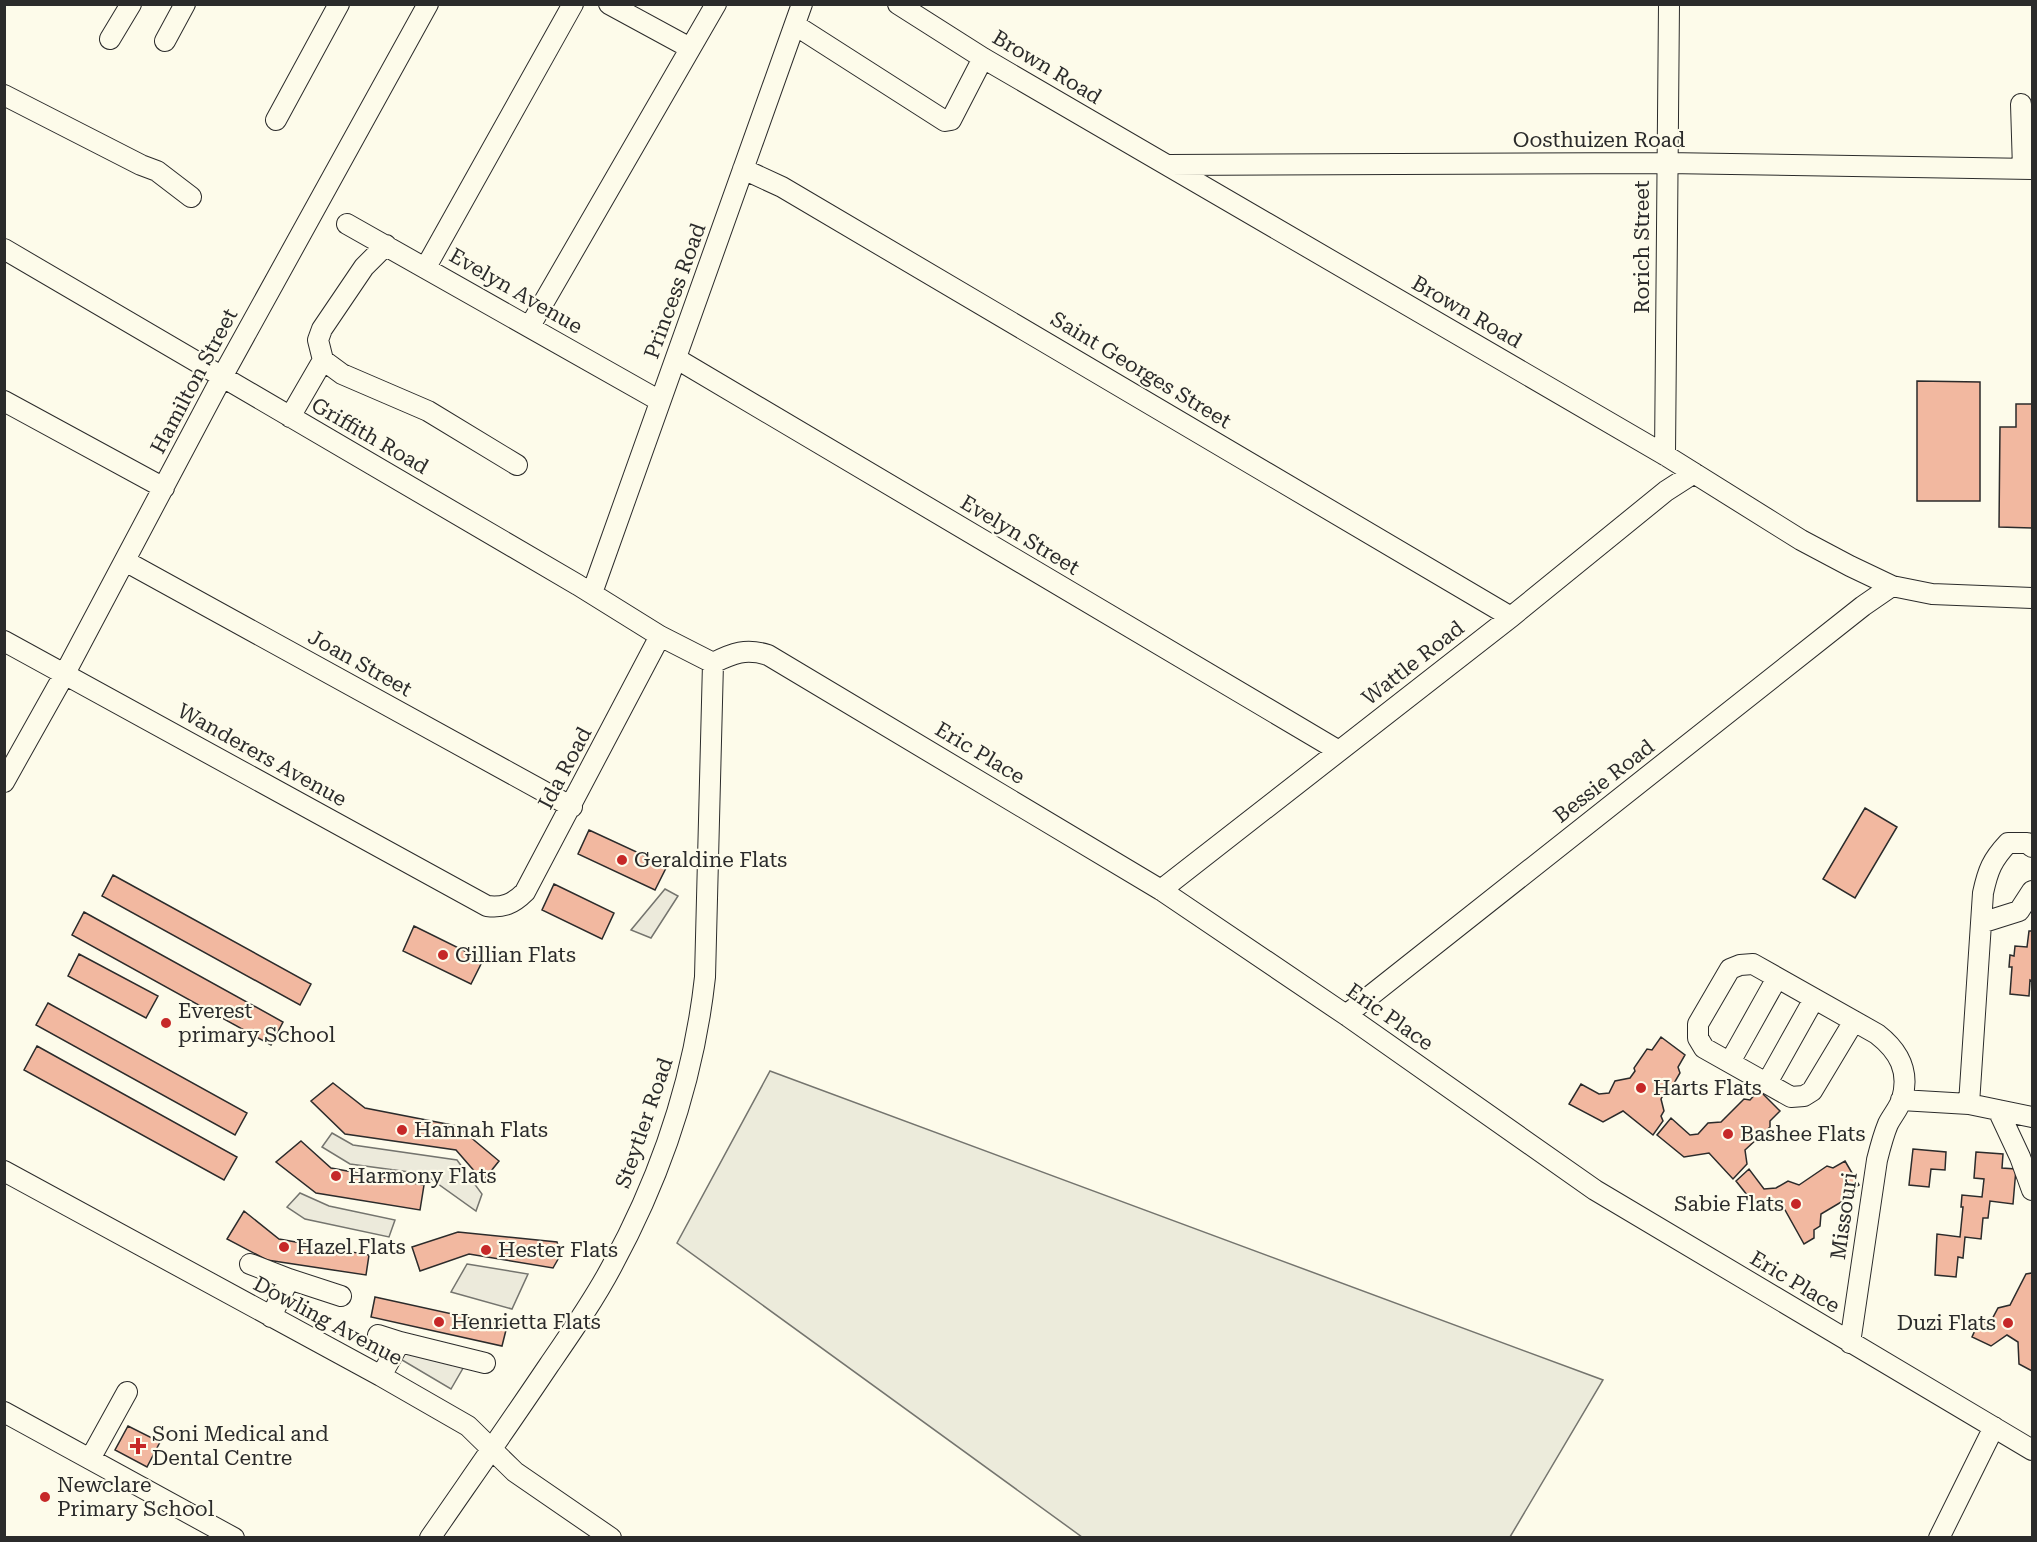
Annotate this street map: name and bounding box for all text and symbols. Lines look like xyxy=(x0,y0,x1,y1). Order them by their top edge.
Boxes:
street label: Brown Road xyxy=(988,25,1106,109)
street label: Oosthuizen Road xyxy=(1513,128,1686,152)
street label: Rorich Street xyxy=(1630,180,1654,314)
street label: Princess Road xyxy=(639,219,711,362)
street label: Evelyn Avenue xyxy=(445,243,587,339)
street label: Brown Road xyxy=(1408,271,1527,353)
street label: Hamilton Street xyxy=(146,304,242,458)
street label: Saint Georges Street xyxy=(1047,307,1236,433)
street label: Griffith Road xyxy=(307,393,433,479)
street label: Evelyn Street xyxy=(956,490,1084,580)
street label: Wattle Road xyxy=(1357,616,1469,710)
street label: Joan Street xyxy=(304,625,416,701)
street label: Wanderers Avenue xyxy=(173,699,351,811)
street label: Eric Place xyxy=(931,717,1029,789)
street label: Ida Road xyxy=(533,722,597,813)
street label: Bessie Road xyxy=(1549,734,1659,828)
place label: Geraldine Flats xyxy=(634,848,787,872)
marker: Geraldine Flats xyxy=(615,853,629,867)
place label: Gillian Flats xyxy=(455,943,576,967)
marker: Gillian Flats xyxy=(436,948,450,962)
street label: Eric Place xyxy=(1342,978,1438,1056)
place label: Everest primary School xyxy=(178,999,336,1047)
marker: Everest primary School xyxy=(159,1016,173,1030)
street label: Steytler Road xyxy=(610,1054,678,1191)
place label: Harts Flats xyxy=(1653,1076,1762,1100)
marker: Harts Flats xyxy=(1634,1081,1648,1095)
place label: Hannah Flats xyxy=(414,1118,548,1142)
place label: Bashee Flats xyxy=(1740,1122,1865,1146)
marker: Hannah Flats xyxy=(395,1123,409,1137)
marker: Bashee Flats xyxy=(1721,1127,1735,1141)
place label: Harmony Flats xyxy=(348,1164,496,1188)
marker: Harmony Flats xyxy=(329,1169,343,1183)
street label: Missouri xyxy=(1826,1171,1862,1261)
place label: Sabie Flats xyxy=(1674,1192,1784,1216)
marker: Sabie Flats xyxy=(1789,1197,1803,1211)
place label: Hazel Flats xyxy=(296,1235,406,1259)
place label: Hester Flats xyxy=(498,1238,618,1262)
marker: Hazel Flats xyxy=(277,1240,291,1254)
marker: Hester Flats xyxy=(479,1243,493,1257)
street label: Eric Place xyxy=(1746,1246,1844,1318)
street label: Dowling Avenue xyxy=(249,1272,407,1370)
place label: Henrietta Flats xyxy=(451,1310,601,1334)
place label: Duzi Flats xyxy=(1897,1311,1996,1335)
marker: Henrietta Flats xyxy=(432,1315,446,1329)
marker: Duzi Flats xyxy=(2001,1316,2015,1330)
place label: Soni Medical and Dental Centre xyxy=(152,1422,329,1470)
marker: Soni Medical and Dental Centre xyxy=(129,1437,147,1455)
place label: Newclare Primary School xyxy=(57,1473,215,1521)
marker: Newclare Primary School xyxy=(38,1490,52,1504)

